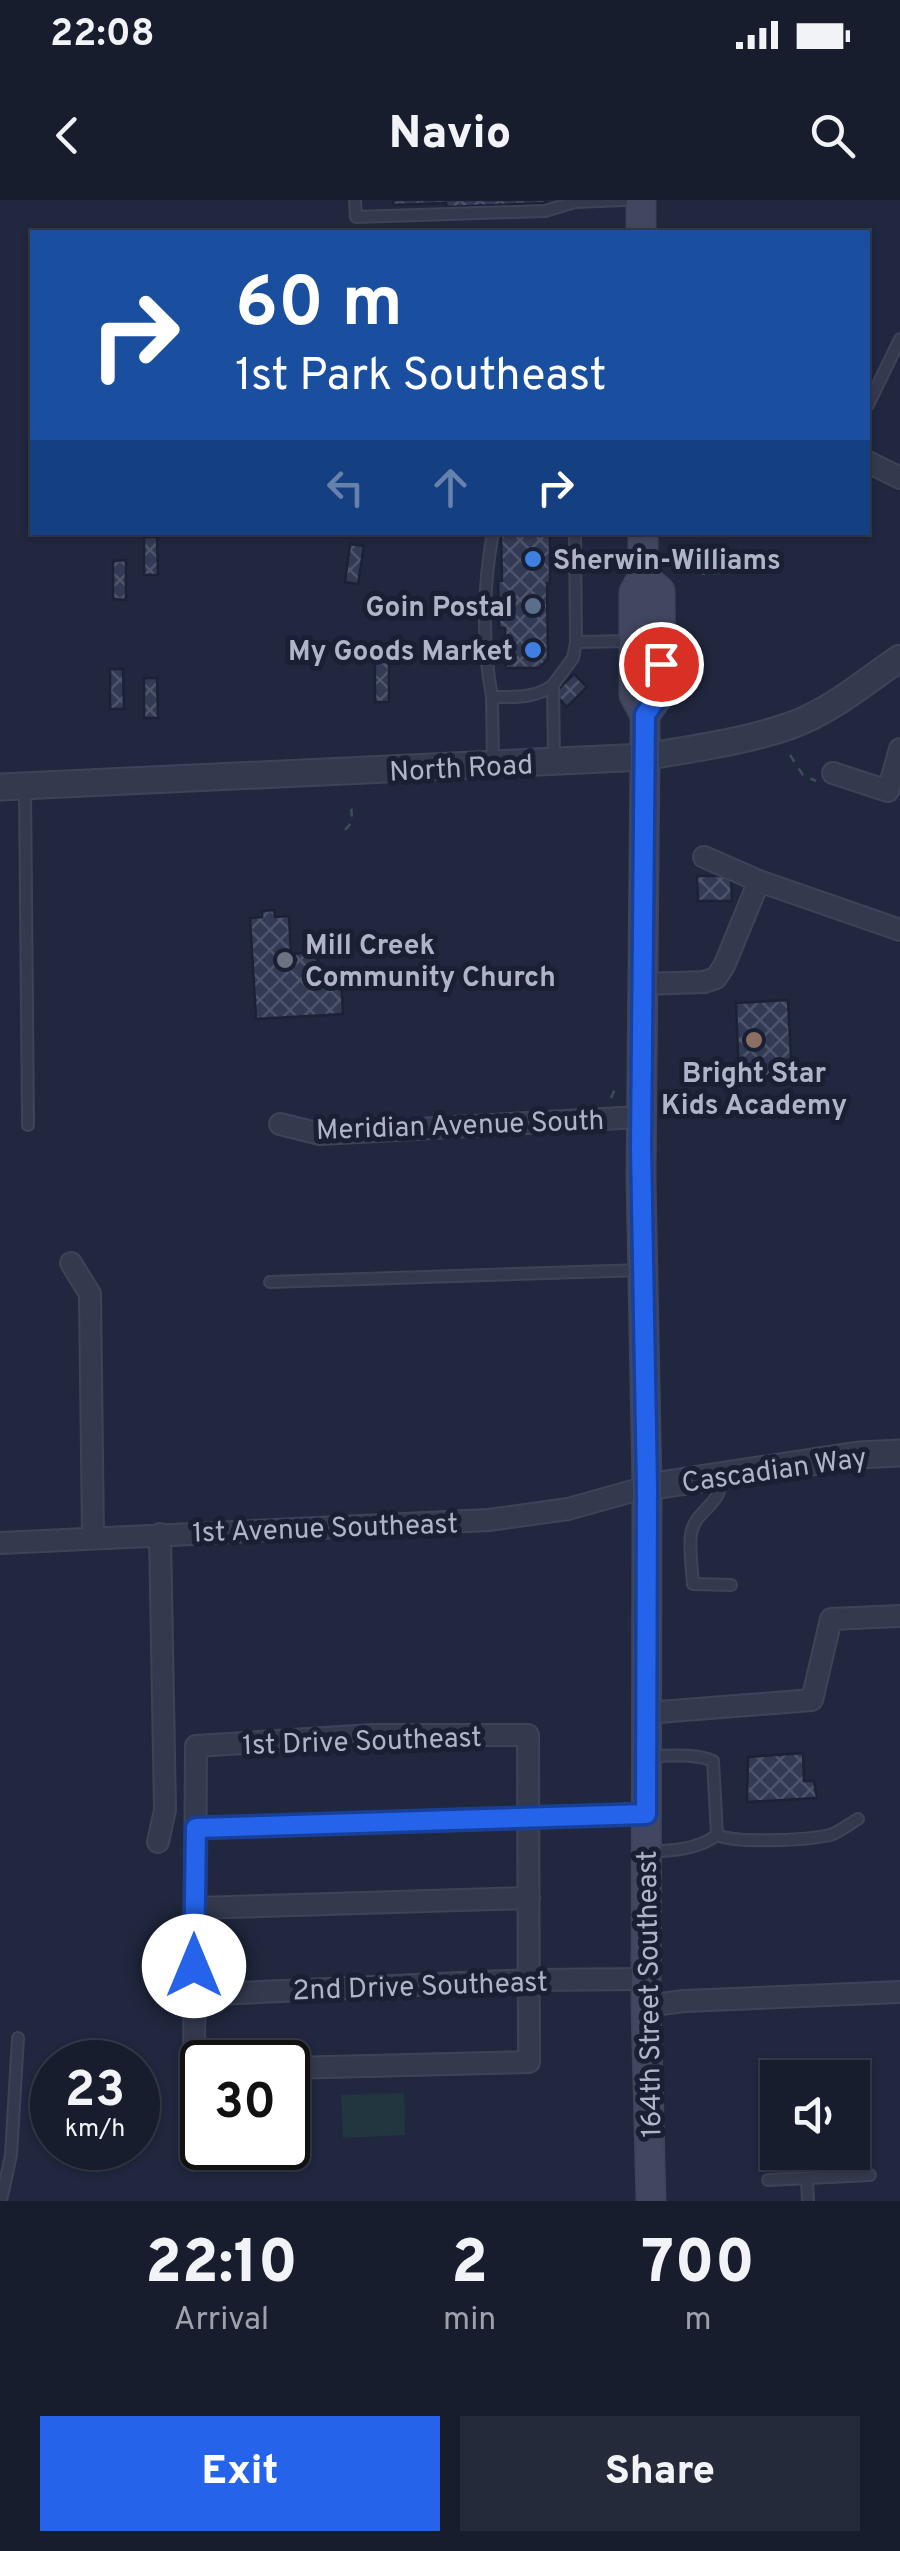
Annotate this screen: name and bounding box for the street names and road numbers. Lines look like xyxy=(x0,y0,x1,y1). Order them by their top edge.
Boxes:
street label: North Road xyxy=(388,748,534,792)
street label: Meridian Avenue South xyxy=(315,1104,605,1150)
street label: Cascadian Way xyxy=(680,1441,869,1503)
street label: 1st Avenue Southeast xyxy=(192,1507,459,1553)
street label: 1st Drive Southeast xyxy=(242,1721,483,1765)
street label: 164th Street Southeast xyxy=(630,1850,672,2138)
street label: 2nd Drive Southeast xyxy=(292,1966,548,2010)

